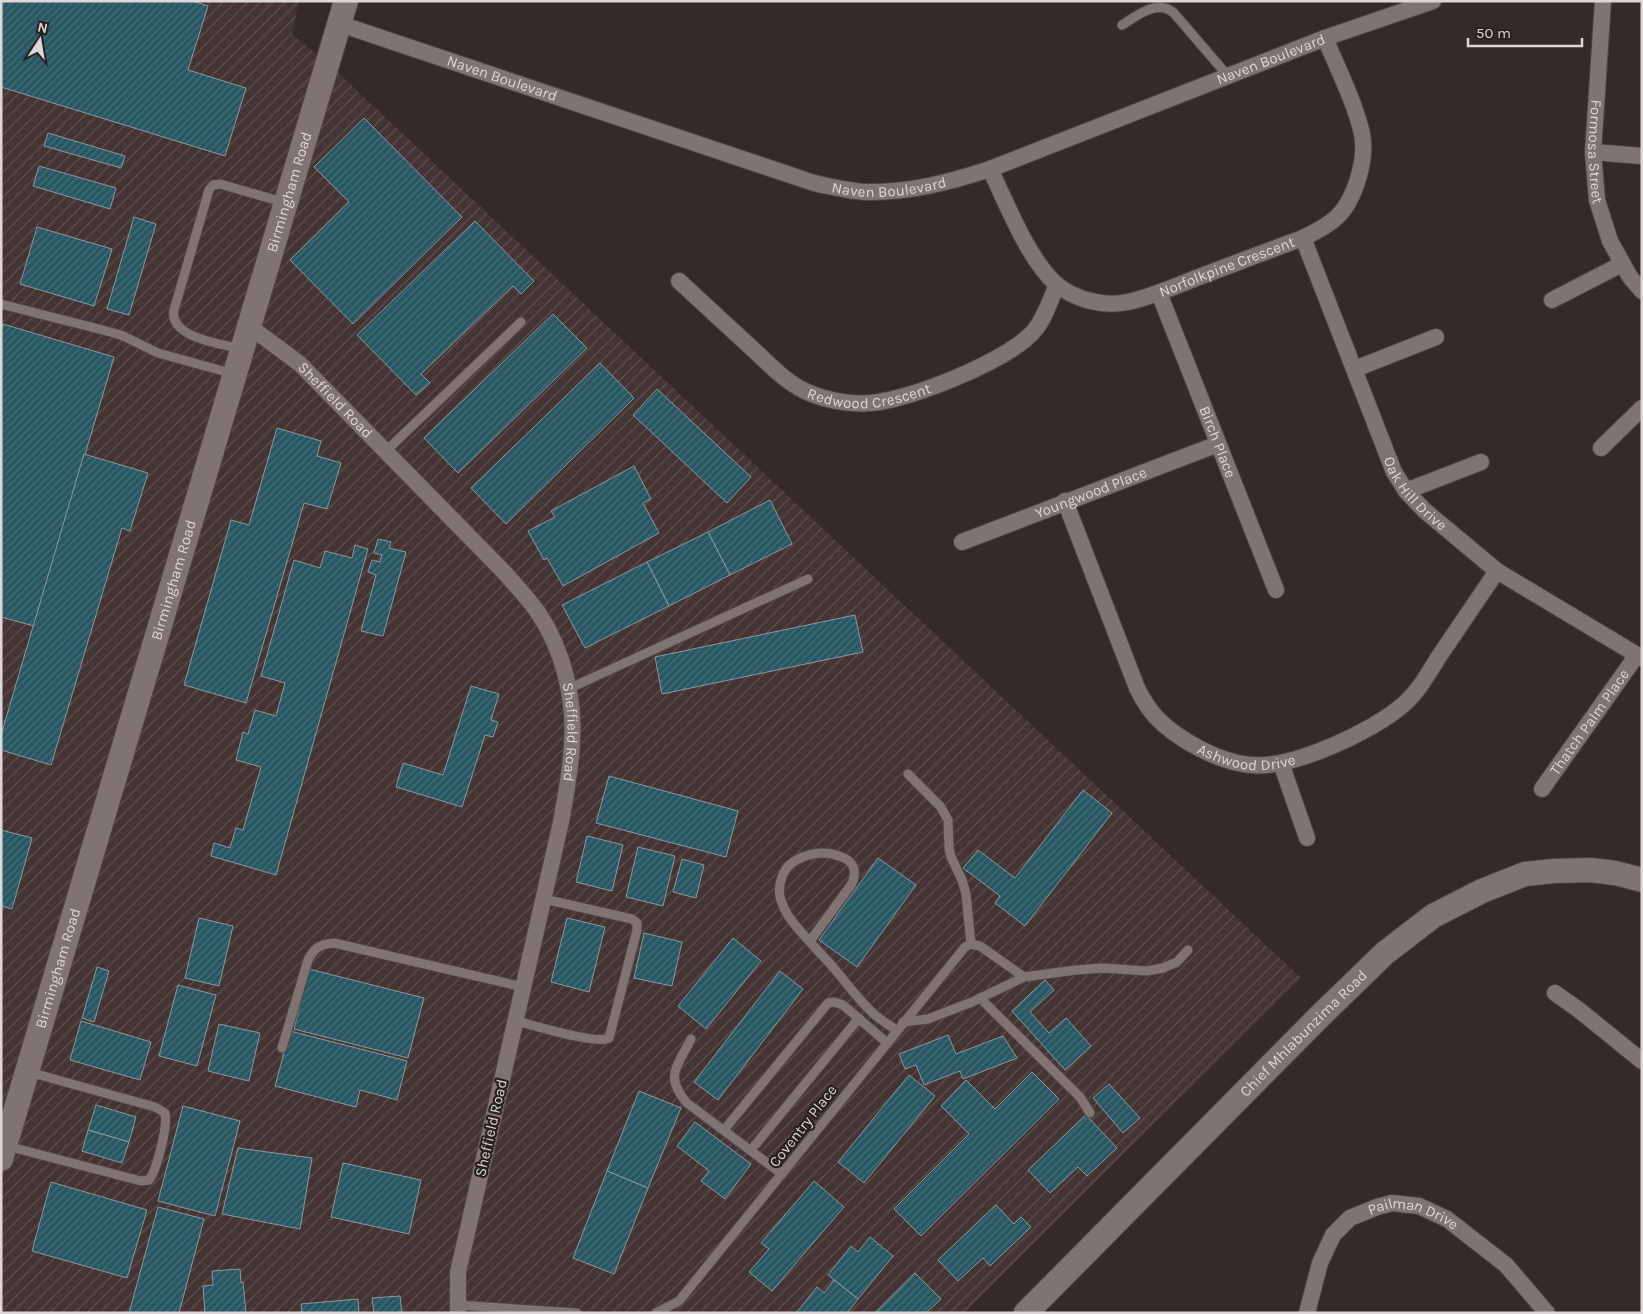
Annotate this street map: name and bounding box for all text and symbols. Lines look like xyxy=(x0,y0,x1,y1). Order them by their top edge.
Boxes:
north arrow xyxy=(15,15,65,65)
scale bar xyxy=(1468,15,1582,47)
text: N xyxy=(36,18,49,37)
text: 50 m xyxy=(1476,24,1511,42)
street label: Naven Boulevard xyxy=(1214,30,1328,89)
street label: Naven Boulevard xyxy=(445,52,560,105)
street label: Formosa Street xyxy=(1584,99,1607,207)
street label: Birmingham Road xyxy=(263,130,316,254)
street label: Naven Boulevard xyxy=(830,173,948,201)
street label: Norfolkpine Crescent xyxy=(1157,233,1298,301)
street label: Sheffield Road xyxy=(294,358,377,442)
street label: Redwood Crescent xyxy=(805,379,934,413)
street label: Birch Place xyxy=(1195,403,1240,480)
street label: Oak Hill Drive xyxy=(1380,454,1451,534)
street label: Youngwood Place xyxy=(1033,463,1149,522)
street label: Birmingham Road xyxy=(147,518,200,643)
street label: Thatch Palm Place xyxy=(1546,666,1633,778)
street label: Sheffield Road xyxy=(559,681,581,783)
street label: Ashwood Drive xyxy=(1194,740,1297,774)
street label: Birmingham Road xyxy=(31,906,84,1031)
street label: Chief Mhlabunzima Road xyxy=(1236,966,1371,1101)
street label: Sheffield Road xyxy=(471,1078,511,1178)
street label: Coventry Place xyxy=(765,1081,841,1171)
street label: Pailman Drive xyxy=(1365,1194,1462,1234)

